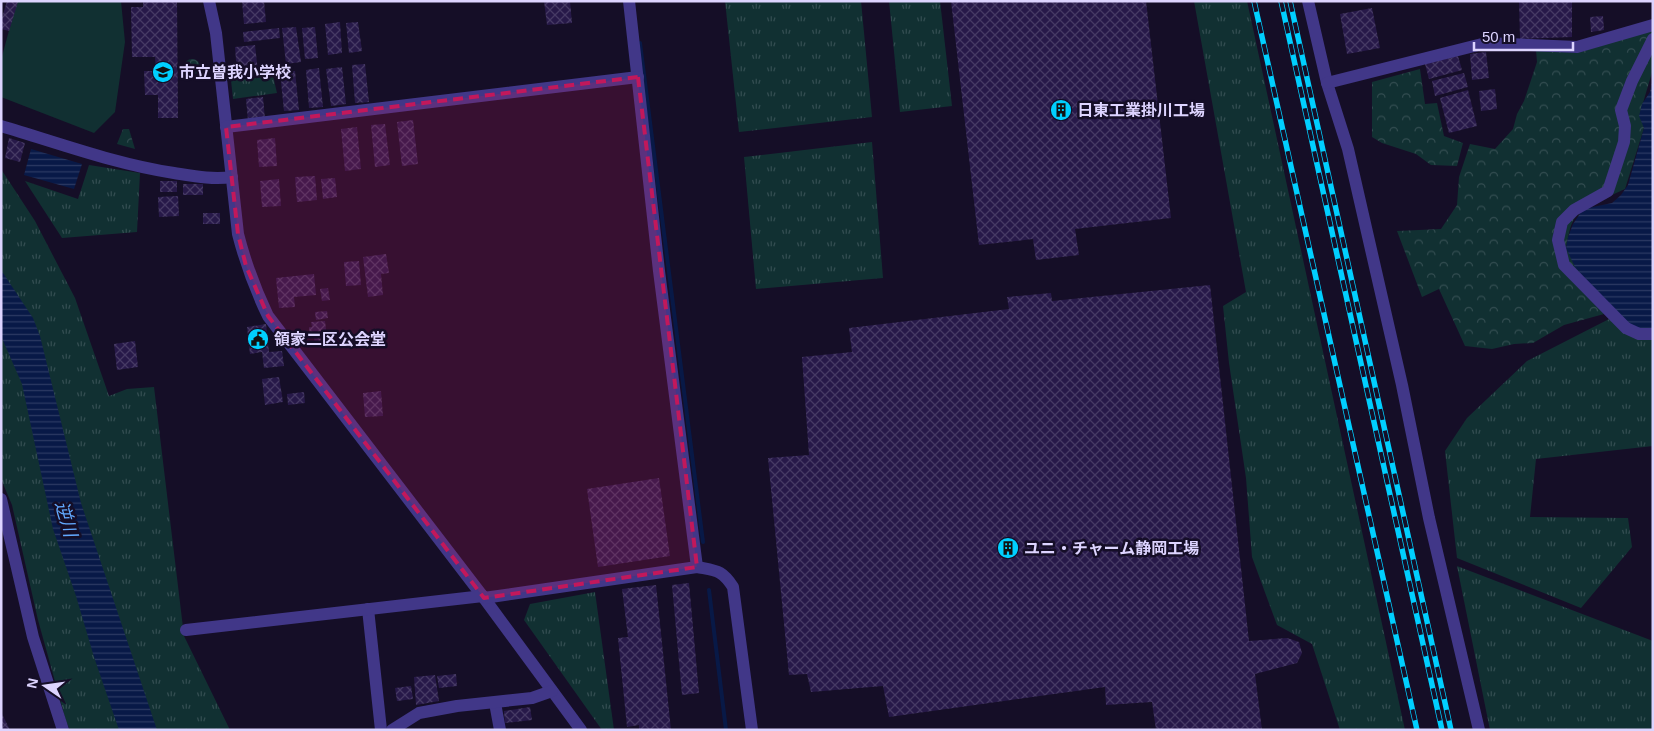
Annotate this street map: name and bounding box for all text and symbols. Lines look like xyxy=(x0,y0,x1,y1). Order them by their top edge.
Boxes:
scale bar xyxy=(1474,20,1573,52)
text: 50 m xyxy=(1482,28,1515,45)
school or university icon: 市立曽我小学校 xyxy=(151,60,175,84)
place label: 市立曽我小学校 xyxy=(179,64,291,81)
building icon: 日東工業掛川工場 xyxy=(1049,98,1073,122)
place label: 日東工業掛川工場 xyxy=(1077,101,1205,119)
public building icon: 領家二区公会堂 xyxy=(246,327,270,351)
place label: 領家二区公会堂 xyxy=(274,331,386,348)
water label: 逆川 xyxy=(51,499,81,541)
building icon: ユニ・チャーム静岡工場 xyxy=(996,536,1020,560)
place label: ユニ・チャーム静岡工場 xyxy=(1024,540,1199,557)
north arrow xyxy=(20,661,70,711)
text: N xyxy=(23,676,41,690)

